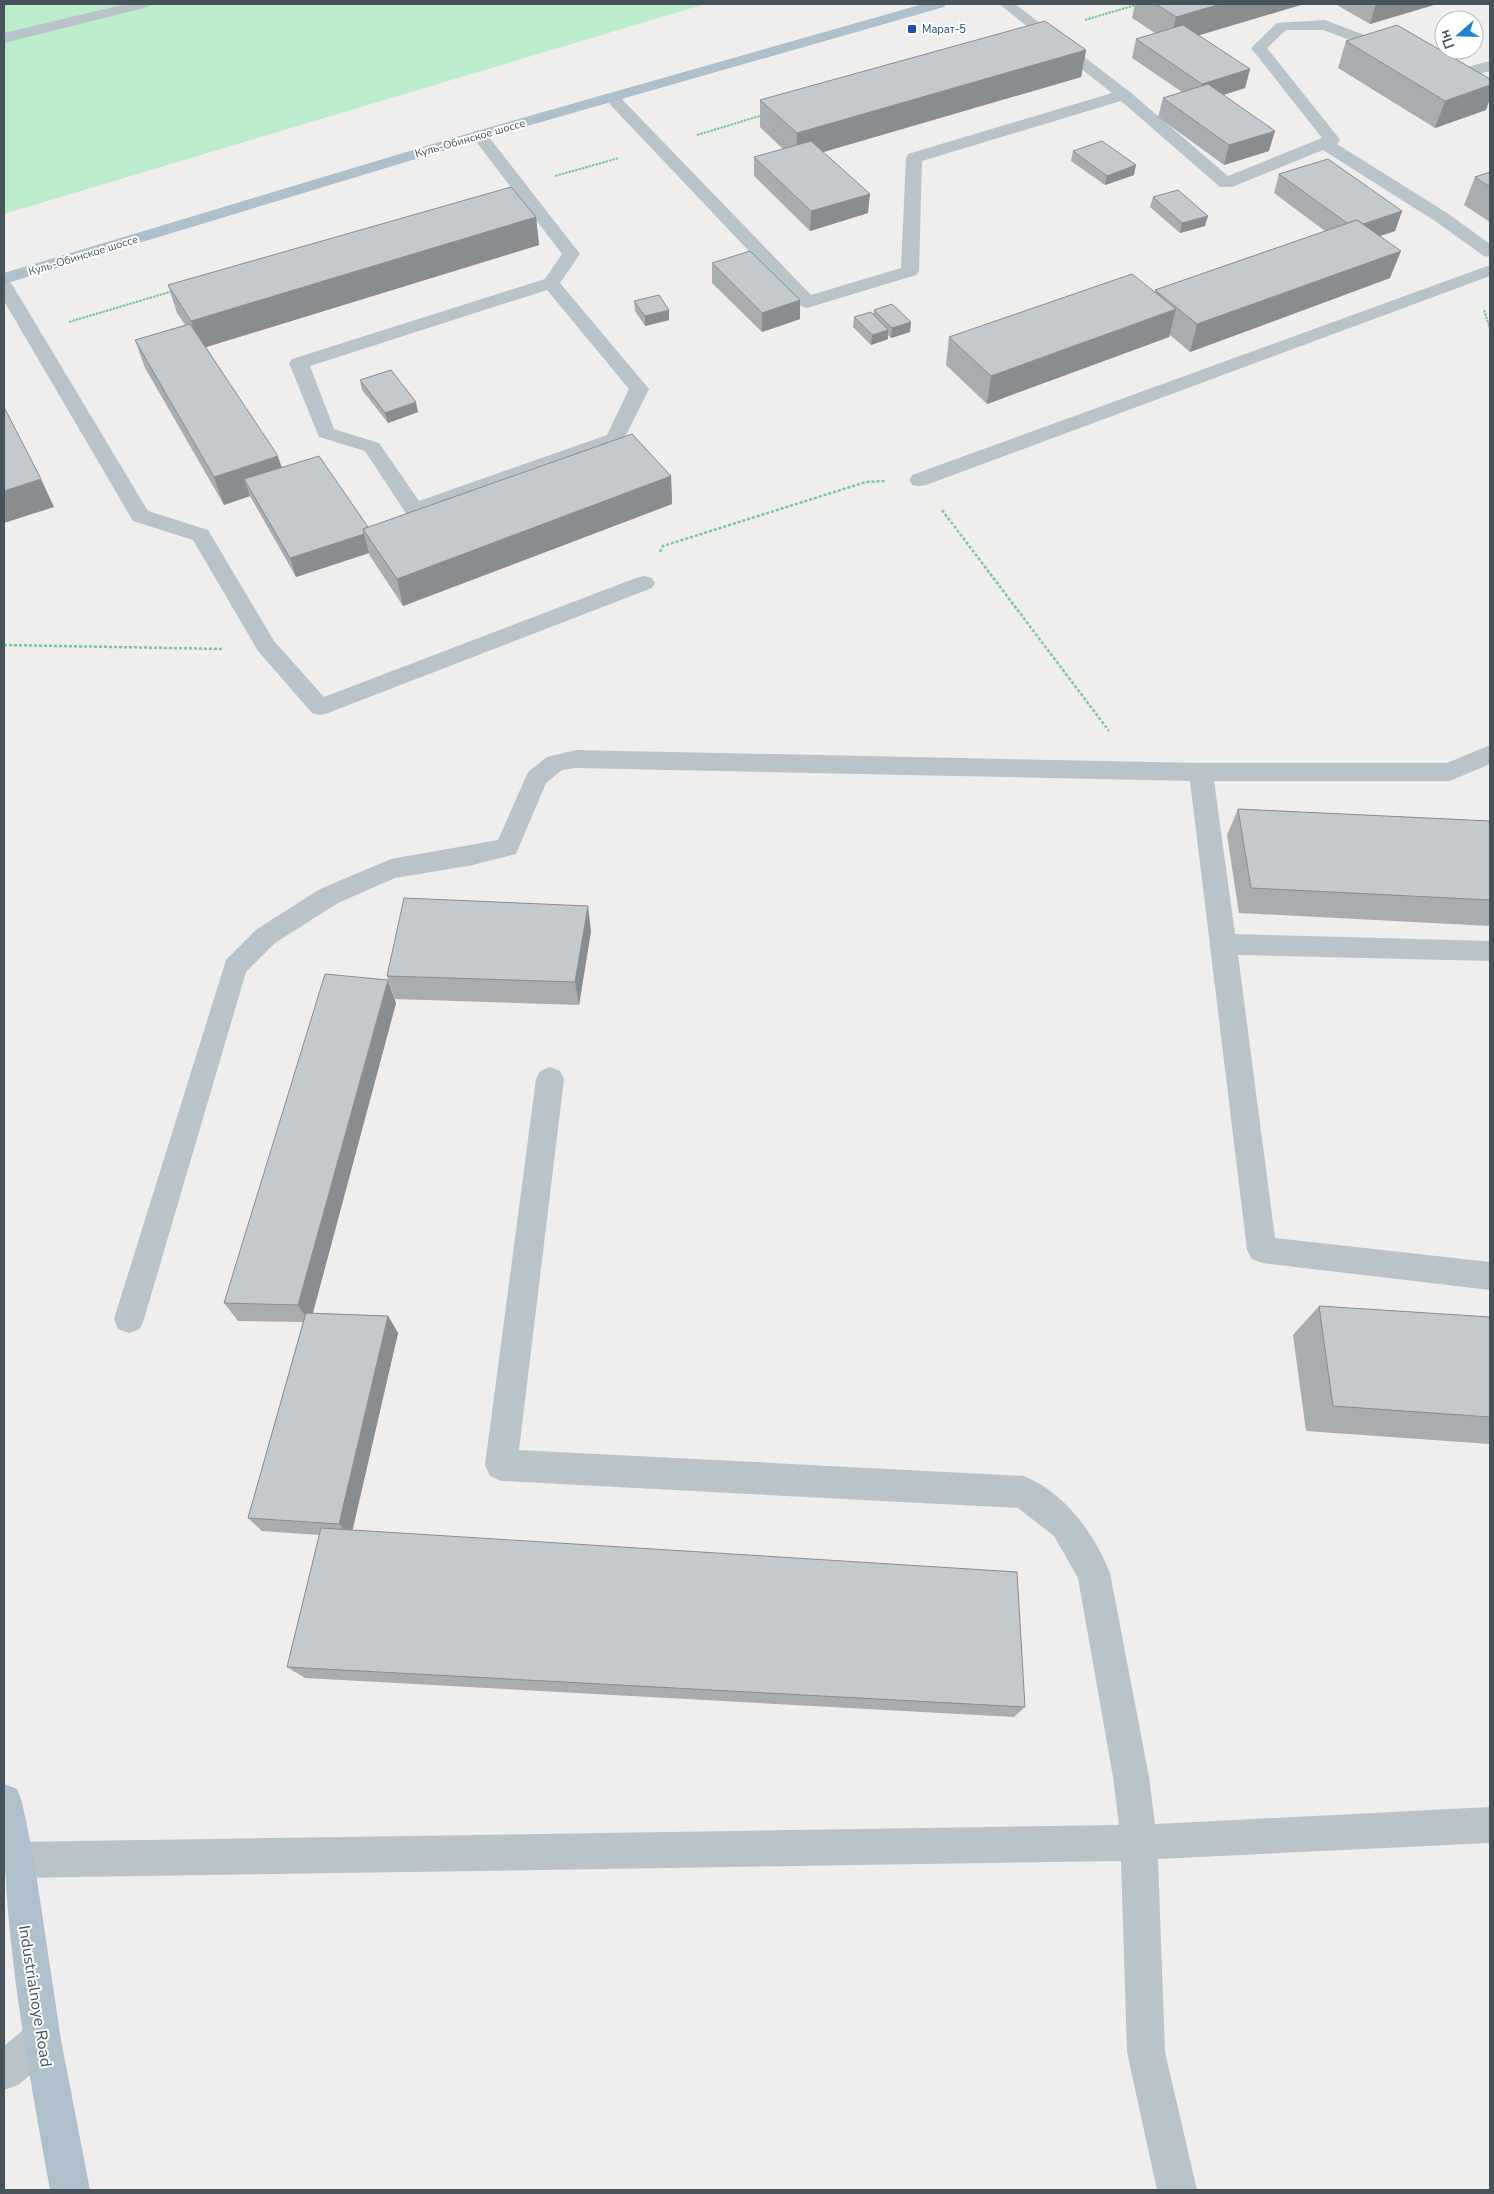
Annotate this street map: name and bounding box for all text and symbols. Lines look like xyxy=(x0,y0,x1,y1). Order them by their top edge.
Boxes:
north arrow xyxy=(1434,10,1484,60)
place label: Марат-5 xyxy=(922,22,966,37)
marker: Марат-5 xyxy=(906,23,918,35)
text: Пн xyxy=(1435,27,1459,52)
street label: Куль-Обинское шоссе xyxy=(413,116,527,161)
street label: Куль-Обинское шоссе xyxy=(26,232,140,279)
street label: Industrialnoye Road xyxy=(13,1924,57,2069)

